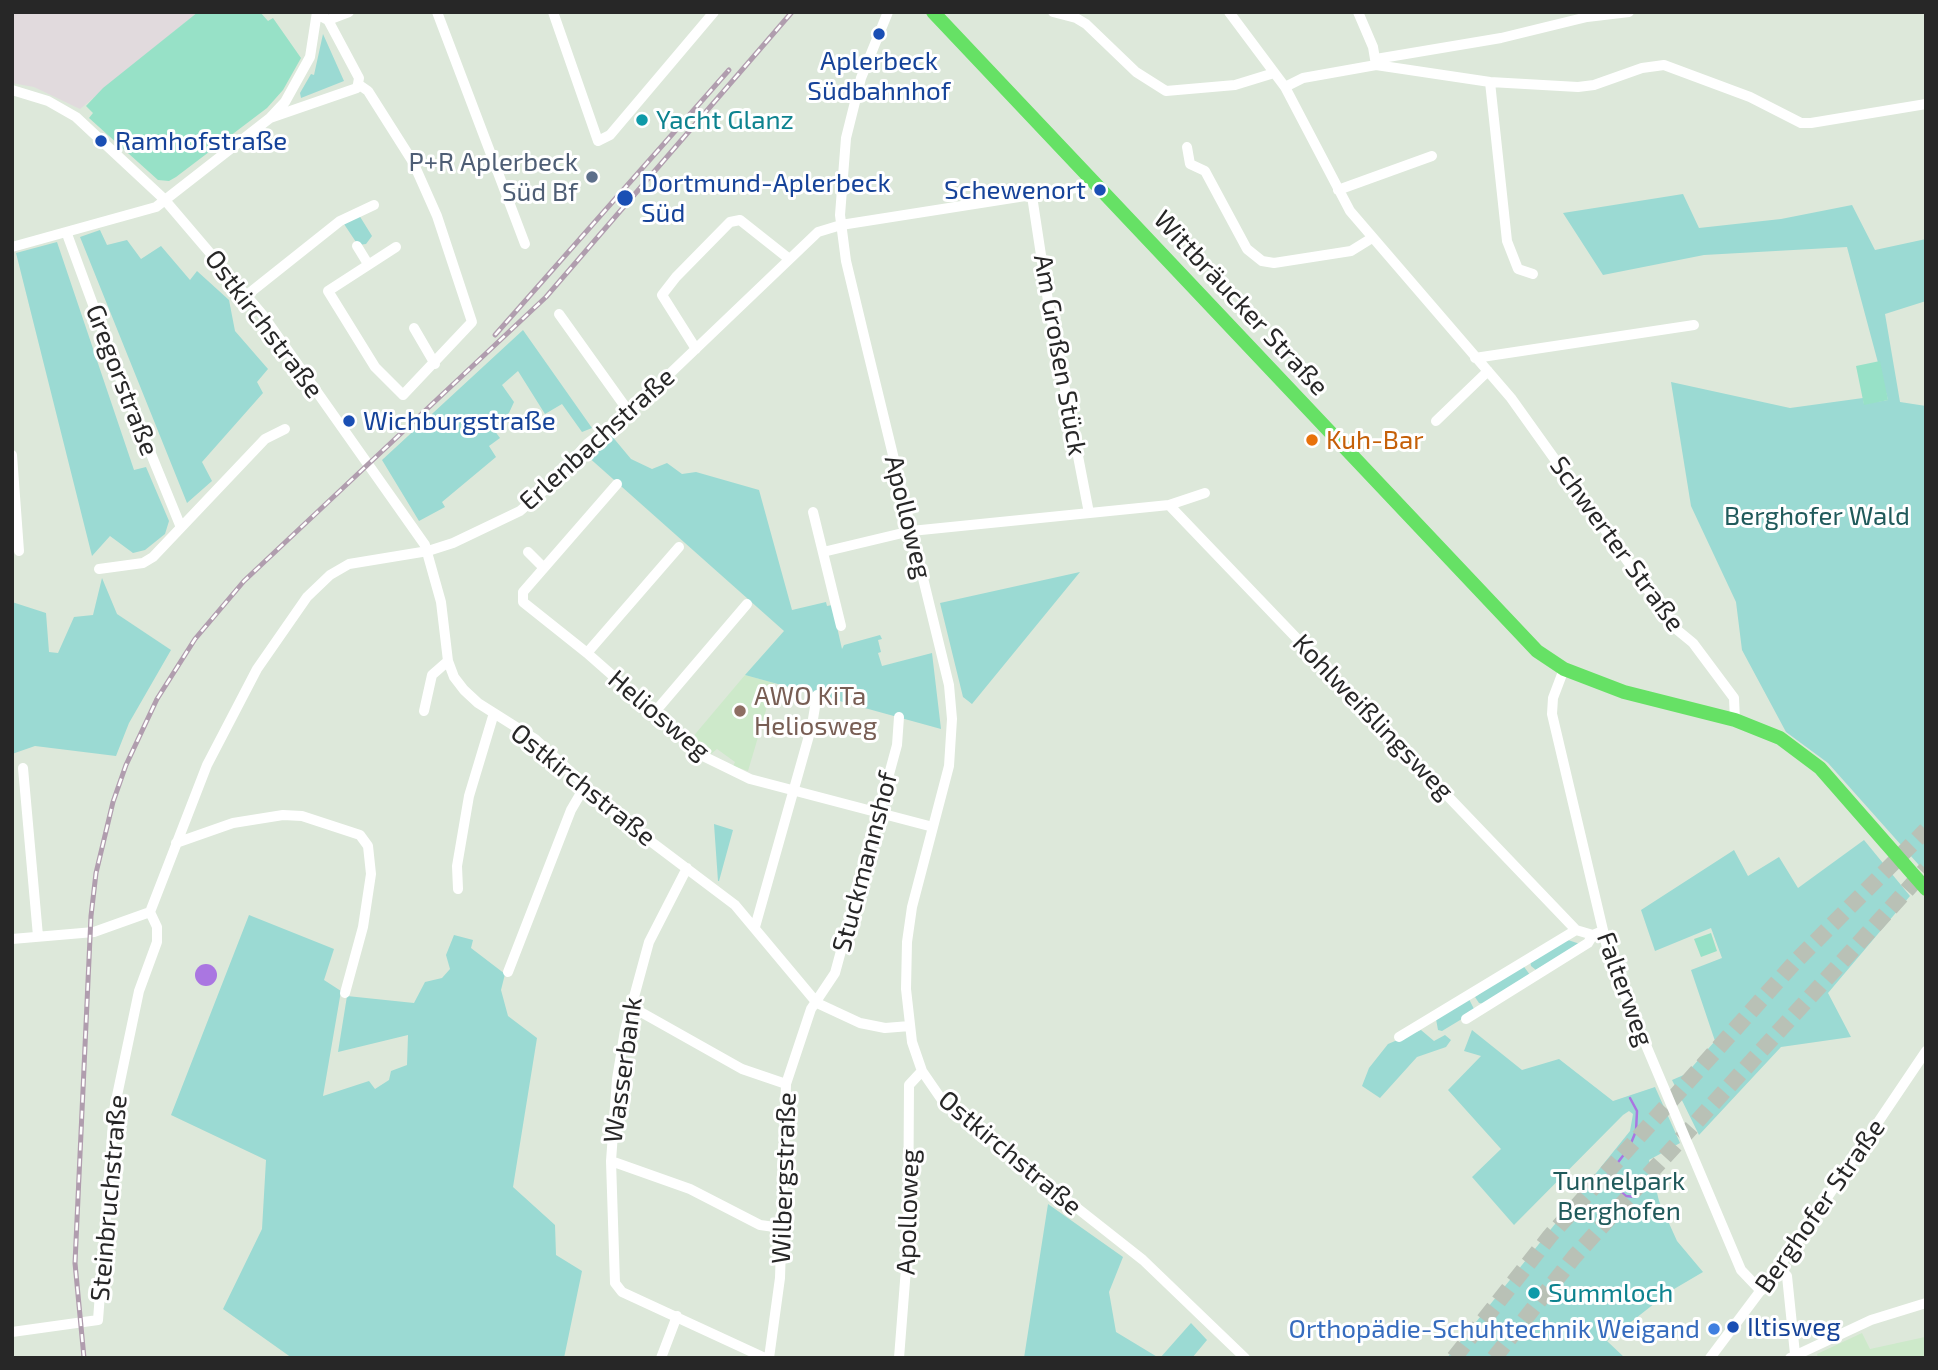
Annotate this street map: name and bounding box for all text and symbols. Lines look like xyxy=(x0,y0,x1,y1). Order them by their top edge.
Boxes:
marker: Aplerbeck Südbahnhof xyxy=(871,26,887,42)
place label: Aplerbeck Südbahnhof xyxy=(807,45,951,106)
place label: Yacht Glanz xyxy=(656,104,794,136)
marker: Yacht Glanz xyxy=(634,112,650,128)
place label: Ramhofstraße xyxy=(115,125,287,157)
marker: Ramhofstraße xyxy=(93,133,109,149)
place label: P+R Aplerbeck Süd Bf xyxy=(408,146,578,208)
place label: Dortmund-Aplerbeck Süd xyxy=(641,167,891,228)
marker: P+R Aplerbeck Süd Bf xyxy=(584,169,600,185)
place label: Schewenort xyxy=(944,174,1086,206)
marker: Schewenort xyxy=(1092,182,1108,198)
marker: Dortmund-Aplerbeck Süd xyxy=(615,188,635,208)
street label: Wittbräucker Straße xyxy=(1147,204,1335,402)
street label: Ostkirchstraße xyxy=(198,244,330,404)
street label: Am Großen Stück xyxy=(1027,252,1093,458)
street label: Gregorstraße xyxy=(79,300,165,460)
street label: Erlenbachstraße xyxy=(513,361,681,517)
place label: Wichburgstraße xyxy=(363,405,556,437)
marker: Wichburgstraße xyxy=(341,413,357,429)
place label: Kuh-Bar xyxy=(1326,424,1424,456)
marker: Kuh-Bar xyxy=(1304,432,1320,448)
street label: Schwerter Straße xyxy=(1543,450,1691,638)
street label: Apolloweg xyxy=(878,452,938,582)
park label: Berghofer Wald xyxy=(1724,500,1910,532)
street label: Kohlweißlingsweg xyxy=(1286,628,1460,806)
street label: Heliosweg xyxy=(602,663,716,767)
place label: AWO KiTa Heliosweg xyxy=(754,680,877,742)
marker: AWO KiTa Heliosweg xyxy=(732,703,748,719)
street label: Ostkirchstraße xyxy=(504,717,662,853)
street label: Stuckmannshof xyxy=(826,768,904,956)
street label: Falterweg xyxy=(1590,928,1660,1050)
street label: Wasserbank xyxy=(597,995,649,1145)
street label: Ostkirchstraße xyxy=(932,1084,1088,1222)
street label: Wilbergstraße xyxy=(765,1092,803,1264)
street label: Steinbruchstraße xyxy=(84,1094,134,1302)
street label: Berghofer Straße xyxy=(1748,1113,1892,1299)
street label: Apolloweg xyxy=(890,1149,926,1275)
park label: Tunnelpark Berghofen xyxy=(1553,1165,1685,1226)
place label: Summloch xyxy=(1548,1277,1673,1309)
marker: Summloch xyxy=(1526,1285,1542,1301)
place label: Iltisweg xyxy=(1747,1311,1841,1343)
place label: Orthopädie-Schuhtechnik Weigand xyxy=(1289,1313,1700,1345)
marker: Iltisweg xyxy=(1725,1319,1741,1335)
marker: Orthopädie-Schuhtechnik Weigand xyxy=(1706,1321,1722,1337)

